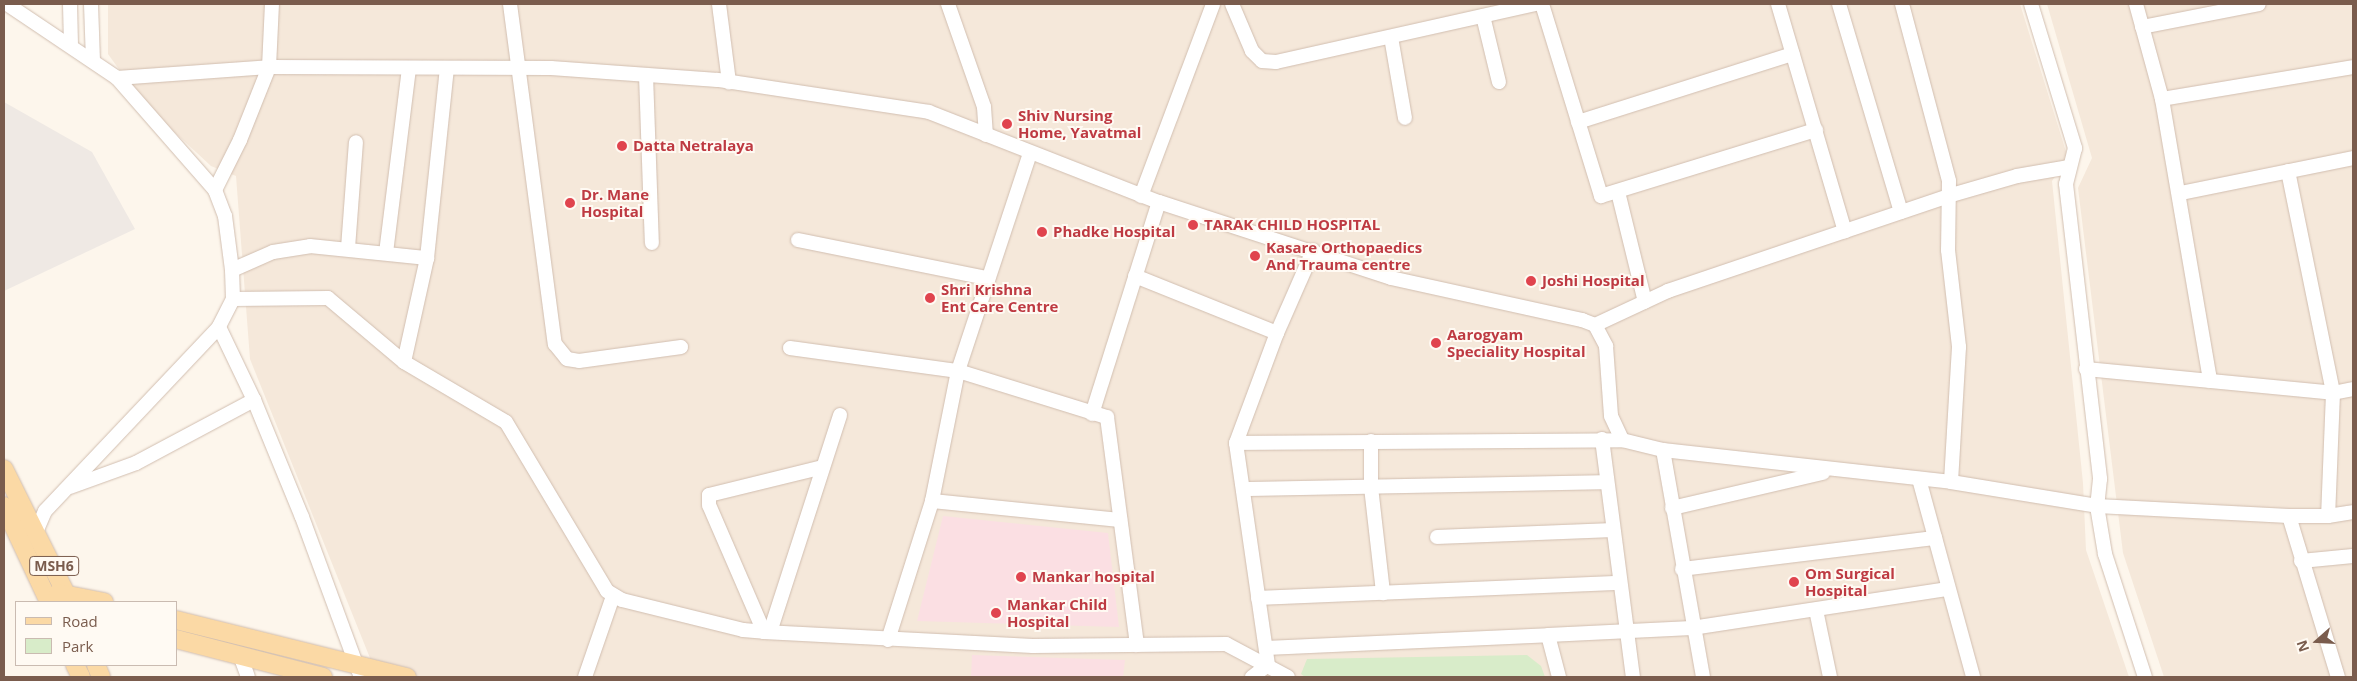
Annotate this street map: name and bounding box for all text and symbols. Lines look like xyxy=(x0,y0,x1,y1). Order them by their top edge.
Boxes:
place label: Shiv Nursing Home, Yavatmal xyxy=(1018,106,1141,141)
marker: Shiv Nursing Home, Yavatmal xyxy=(1000,117,1014,131)
place label: Datta Netralaya xyxy=(633,137,754,155)
marker: Datta Netralaya xyxy=(615,139,629,153)
place label: Dr. Mane Hospital xyxy=(581,185,649,220)
marker: Dr. Mane Hospital xyxy=(563,196,577,210)
place label: TARAK CHILD HOSPITAL xyxy=(1204,216,1380,234)
marker: TARAK CHILD HOSPITAL xyxy=(1186,218,1200,232)
place label: Phadke Hospital xyxy=(1053,223,1175,241)
marker: Phadke Hospital xyxy=(1035,225,1049,239)
place label: Kasare Orthopaedics And Trauma centre xyxy=(1266,238,1422,273)
marker: Kasare Orthopaedics And Trauma centre xyxy=(1248,249,1262,263)
place label: Joshi Hospital xyxy=(1542,272,1644,290)
marker: Joshi Hospital xyxy=(1524,274,1538,288)
place label: Shri Krishna Ent Care Centre xyxy=(941,280,1058,315)
marker: Shri Krishna Ent Care Centre xyxy=(923,291,937,305)
place label: Aarogyam Speciality Hospital xyxy=(1447,325,1586,360)
marker: Aarogyam Speciality Hospital xyxy=(1429,336,1443,350)
road number: MSH6 xyxy=(29,554,79,578)
place label: Om Surgical Hospital xyxy=(1805,564,1895,599)
place label: Mankar hospital xyxy=(1032,568,1155,586)
marker: Mankar hospital xyxy=(1014,570,1028,584)
marker: Om Surgical Hospital xyxy=(1787,575,1801,589)
place label: Mankar Child Hospital xyxy=(1007,595,1107,630)
legend xyxy=(15,601,178,666)
marker: Mankar Child Hospital xyxy=(989,606,1003,620)
text: Road xyxy=(62,611,98,631)
north arrow xyxy=(2292,616,2342,666)
text: Park xyxy=(62,636,93,656)
text: N xyxy=(2292,638,2313,655)

